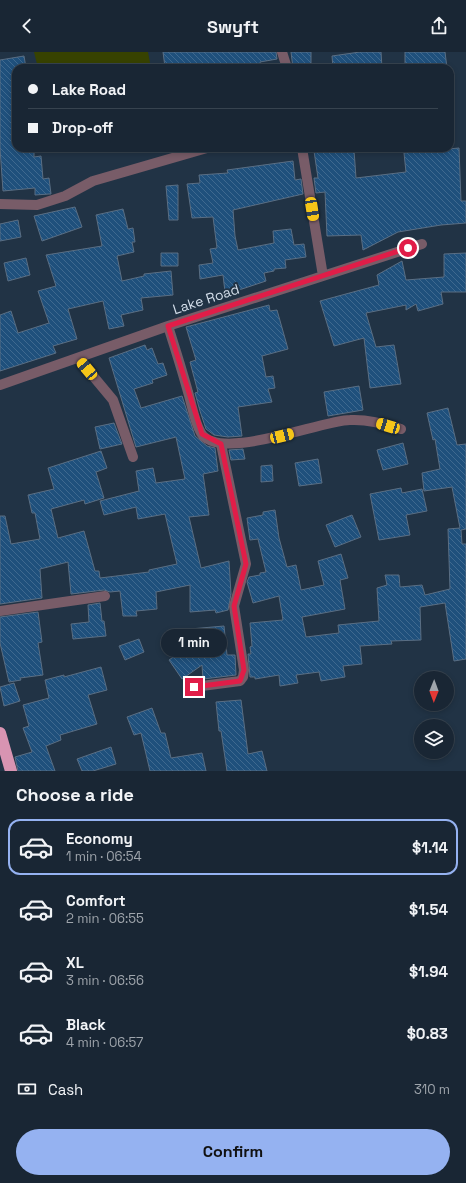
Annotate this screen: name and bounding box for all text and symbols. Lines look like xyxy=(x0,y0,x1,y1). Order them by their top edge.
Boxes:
icon: back xyxy=(16,15,38,37)
text: Swyft xyxy=(207,15,259,38)
icon: share xyxy=(428,15,450,37)
text: Lake Road xyxy=(52,80,126,99)
text: Drop-off xyxy=(52,118,113,137)
car xyxy=(304,196,320,222)
route start xyxy=(399,239,417,257)
street label: Lake Road xyxy=(170,280,242,318)
car xyxy=(75,356,99,382)
car xyxy=(375,417,401,435)
car xyxy=(269,427,295,445)
callout: 1 min xyxy=(161,629,227,657)
text: 1 min xyxy=(178,634,210,651)
north arrow xyxy=(414,671,454,711)
map controls xyxy=(414,671,454,759)
route end xyxy=(185,678,203,696)
button: layers xyxy=(414,719,454,759)
text: Choose a ride xyxy=(16,783,134,806)
icon: car xyxy=(18,829,54,865)
text: Economy xyxy=(66,829,133,848)
text: $1.14 xyxy=(412,838,448,857)
text: 1 min · 06:54 xyxy=(66,848,142,865)
icon: car xyxy=(18,891,54,927)
text: Comfort xyxy=(66,891,126,910)
text: $1.54 xyxy=(409,900,448,919)
text: 2 min · 06:55 xyxy=(66,910,144,927)
icon: car xyxy=(18,953,54,989)
text: XL xyxy=(66,953,84,972)
text: $1.94 xyxy=(409,962,448,981)
text: 3 min · 06:56 xyxy=(66,972,144,989)
icon: car xyxy=(18,1015,54,1051)
text: Black xyxy=(66,1015,106,1034)
text: $0.83 xyxy=(407,1024,448,1043)
text: 4 min · 06:57 xyxy=(66,1034,143,1051)
icon: cash xyxy=(16,1078,38,1100)
text: Cash xyxy=(48,1080,83,1099)
text: 310 m xyxy=(414,1081,450,1098)
button: Confirm xyxy=(16,1129,450,1175)

